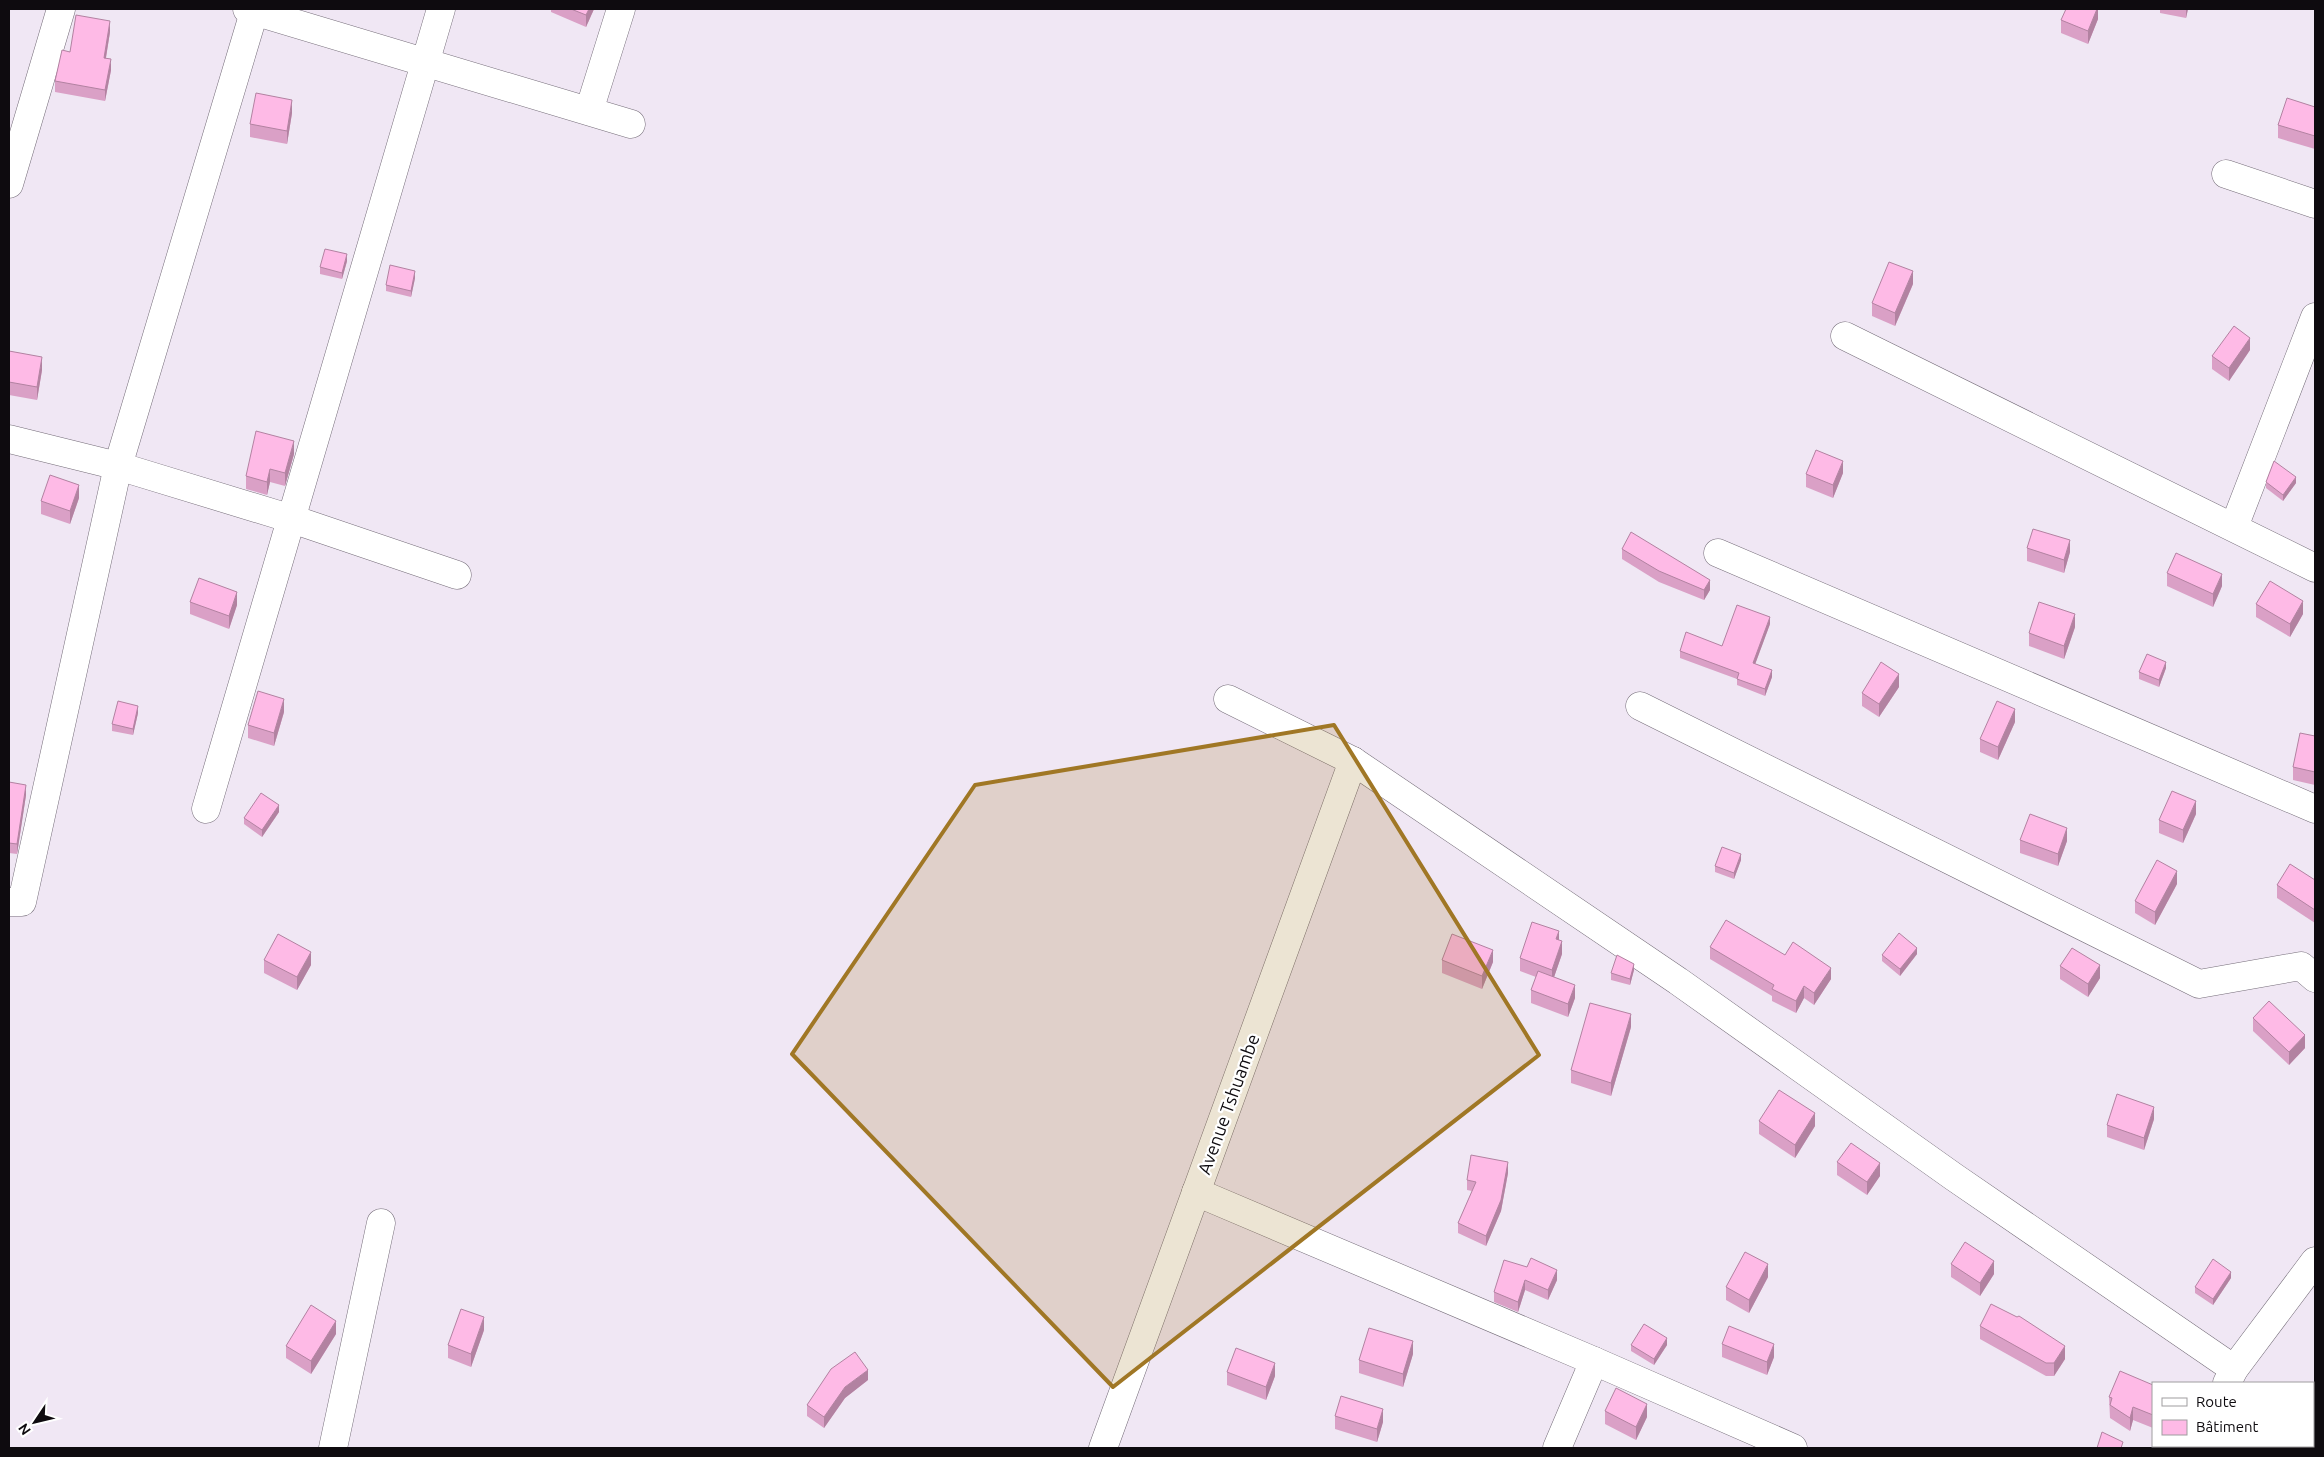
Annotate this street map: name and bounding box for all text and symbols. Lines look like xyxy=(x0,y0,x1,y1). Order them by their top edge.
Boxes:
street label: Avenue Tshuambe xyxy=(1193,1031,1263,1177)
legend xyxy=(2152,1382,2314,1447)
text: Route xyxy=(2196,1393,2237,1410)
north arrow xyxy=(10,1397,60,1447)
text: Bâtiment xyxy=(2196,1418,2259,1435)
text: N xyxy=(15,1421,34,1438)

